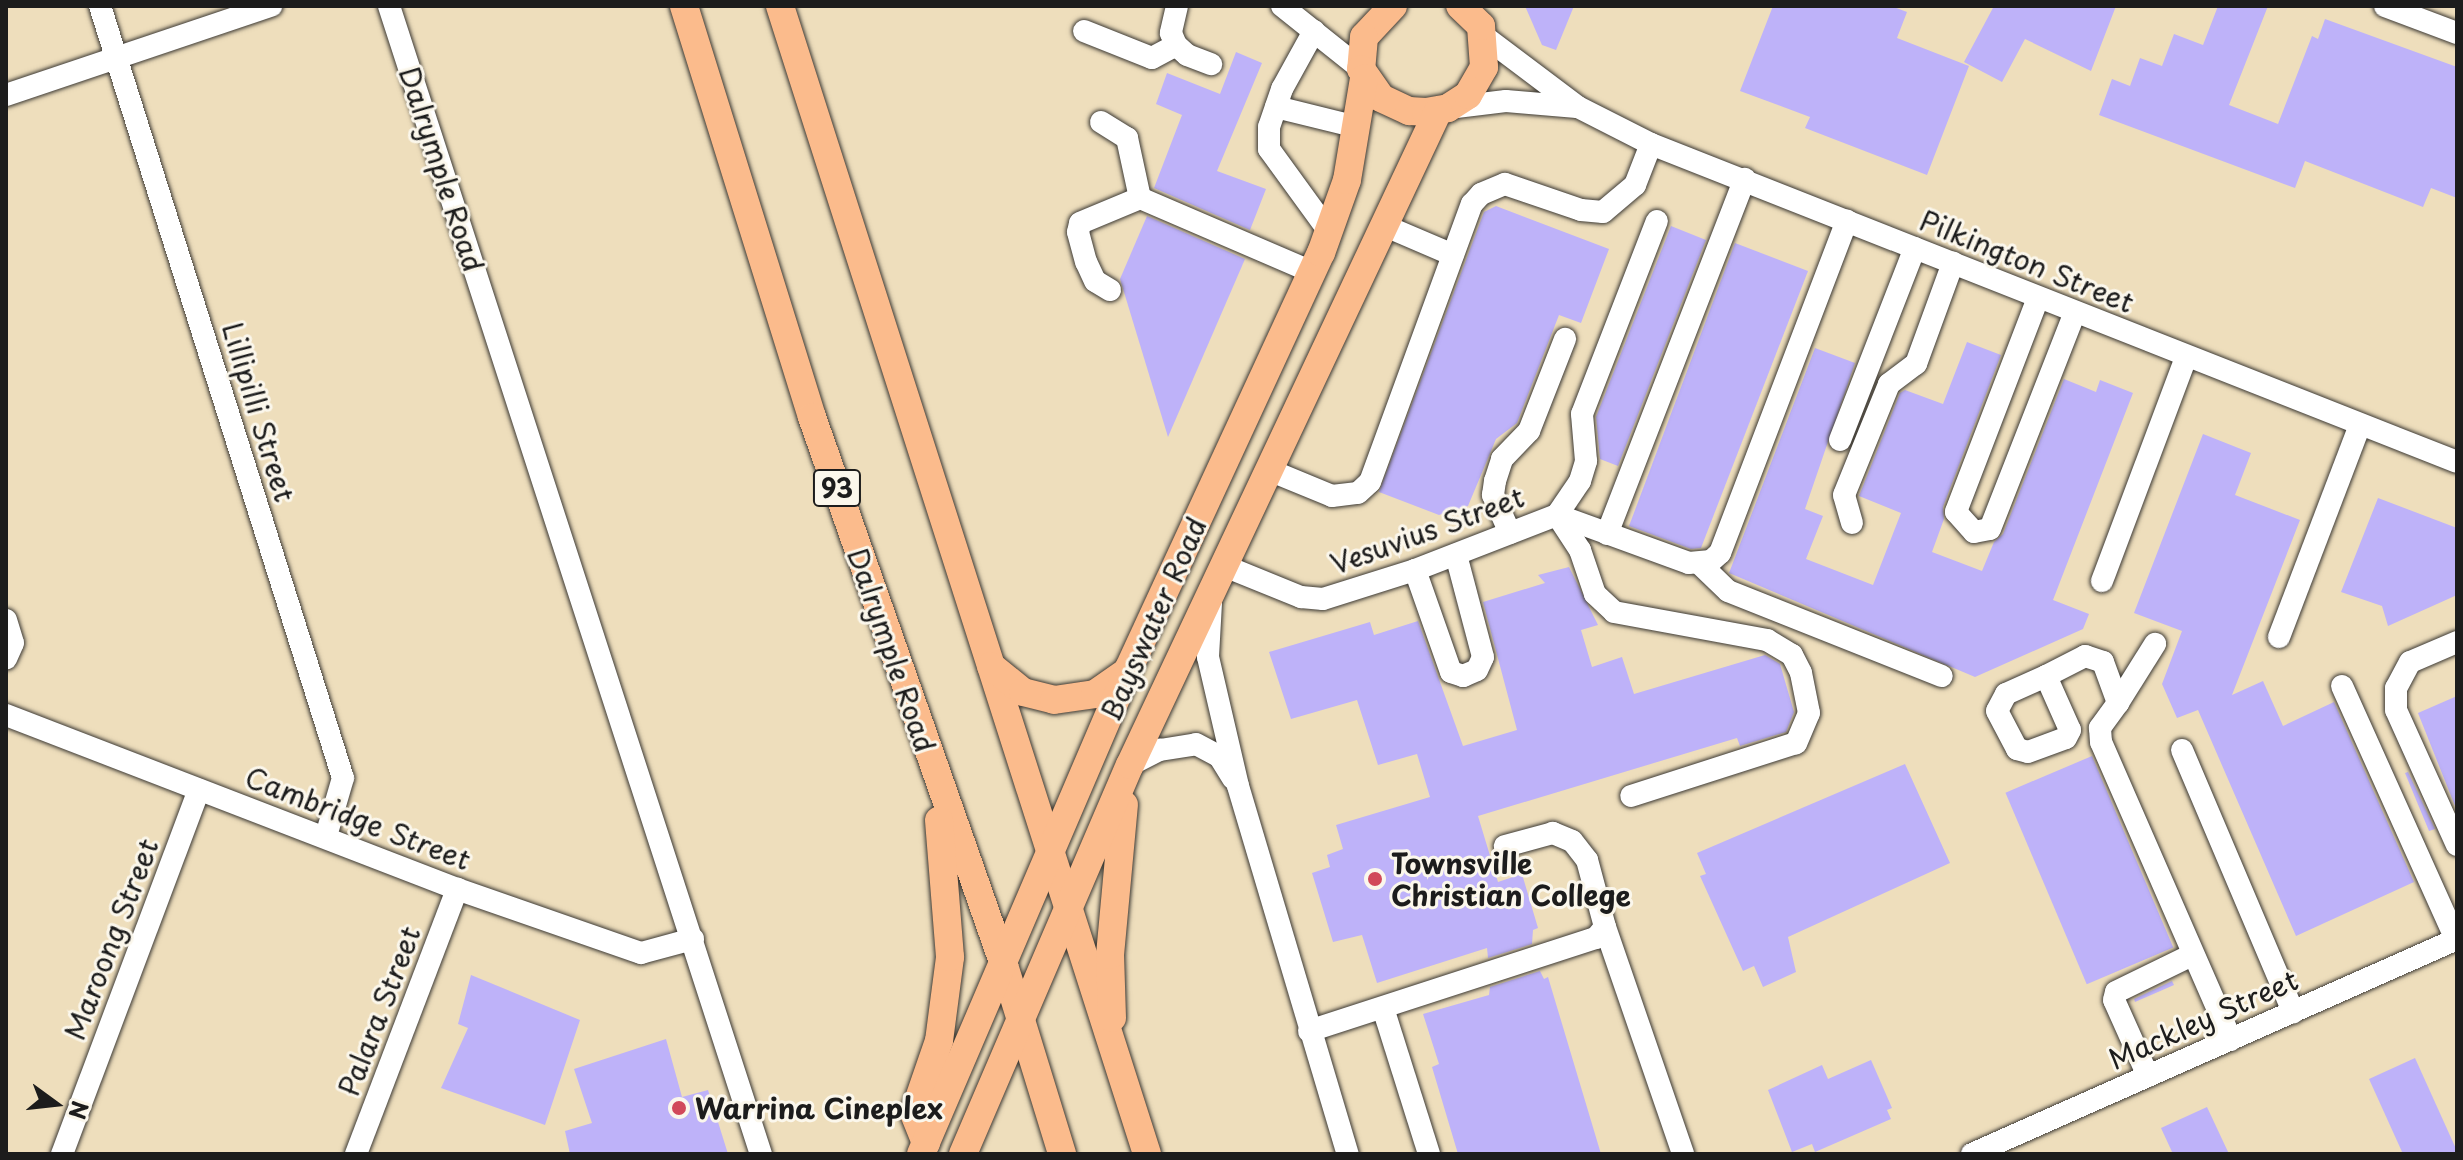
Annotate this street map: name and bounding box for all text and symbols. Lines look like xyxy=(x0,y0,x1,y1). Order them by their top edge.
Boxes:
street label: Dalrymple Road xyxy=(392,60,492,278)
street label: Pilkington Street xyxy=(1916,203,2138,319)
street label: Lillipilli Street xyxy=(216,318,302,506)
road number: 93 xyxy=(811,466,863,510)
street label: Vesuvius Street xyxy=(1325,479,1529,581)
street label: Bayswater Road xyxy=(1093,511,1213,727)
street label: Dalrymple Road xyxy=(841,542,943,758)
street label: Cambridge Street xyxy=(241,760,475,876)
street label: Maroong Street xyxy=(57,834,165,1044)
place label: Townsville Christian College xyxy=(1391,846,1632,912)
marker: Townsville Christian College xyxy=(1366,870,1384,888)
street label: Palara Street xyxy=(331,921,427,1101)
street label: Mackley Street xyxy=(2102,962,2304,1076)
north arrow xyxy=(16,1064,96,1144)
place label: Warrina Cineplex xyxy=(695,1091,943,1125)
text: N xyxy=(61,1098,98,1123)
marker: Warrina Cineplex xyxy=(670,1099,688,1117)

